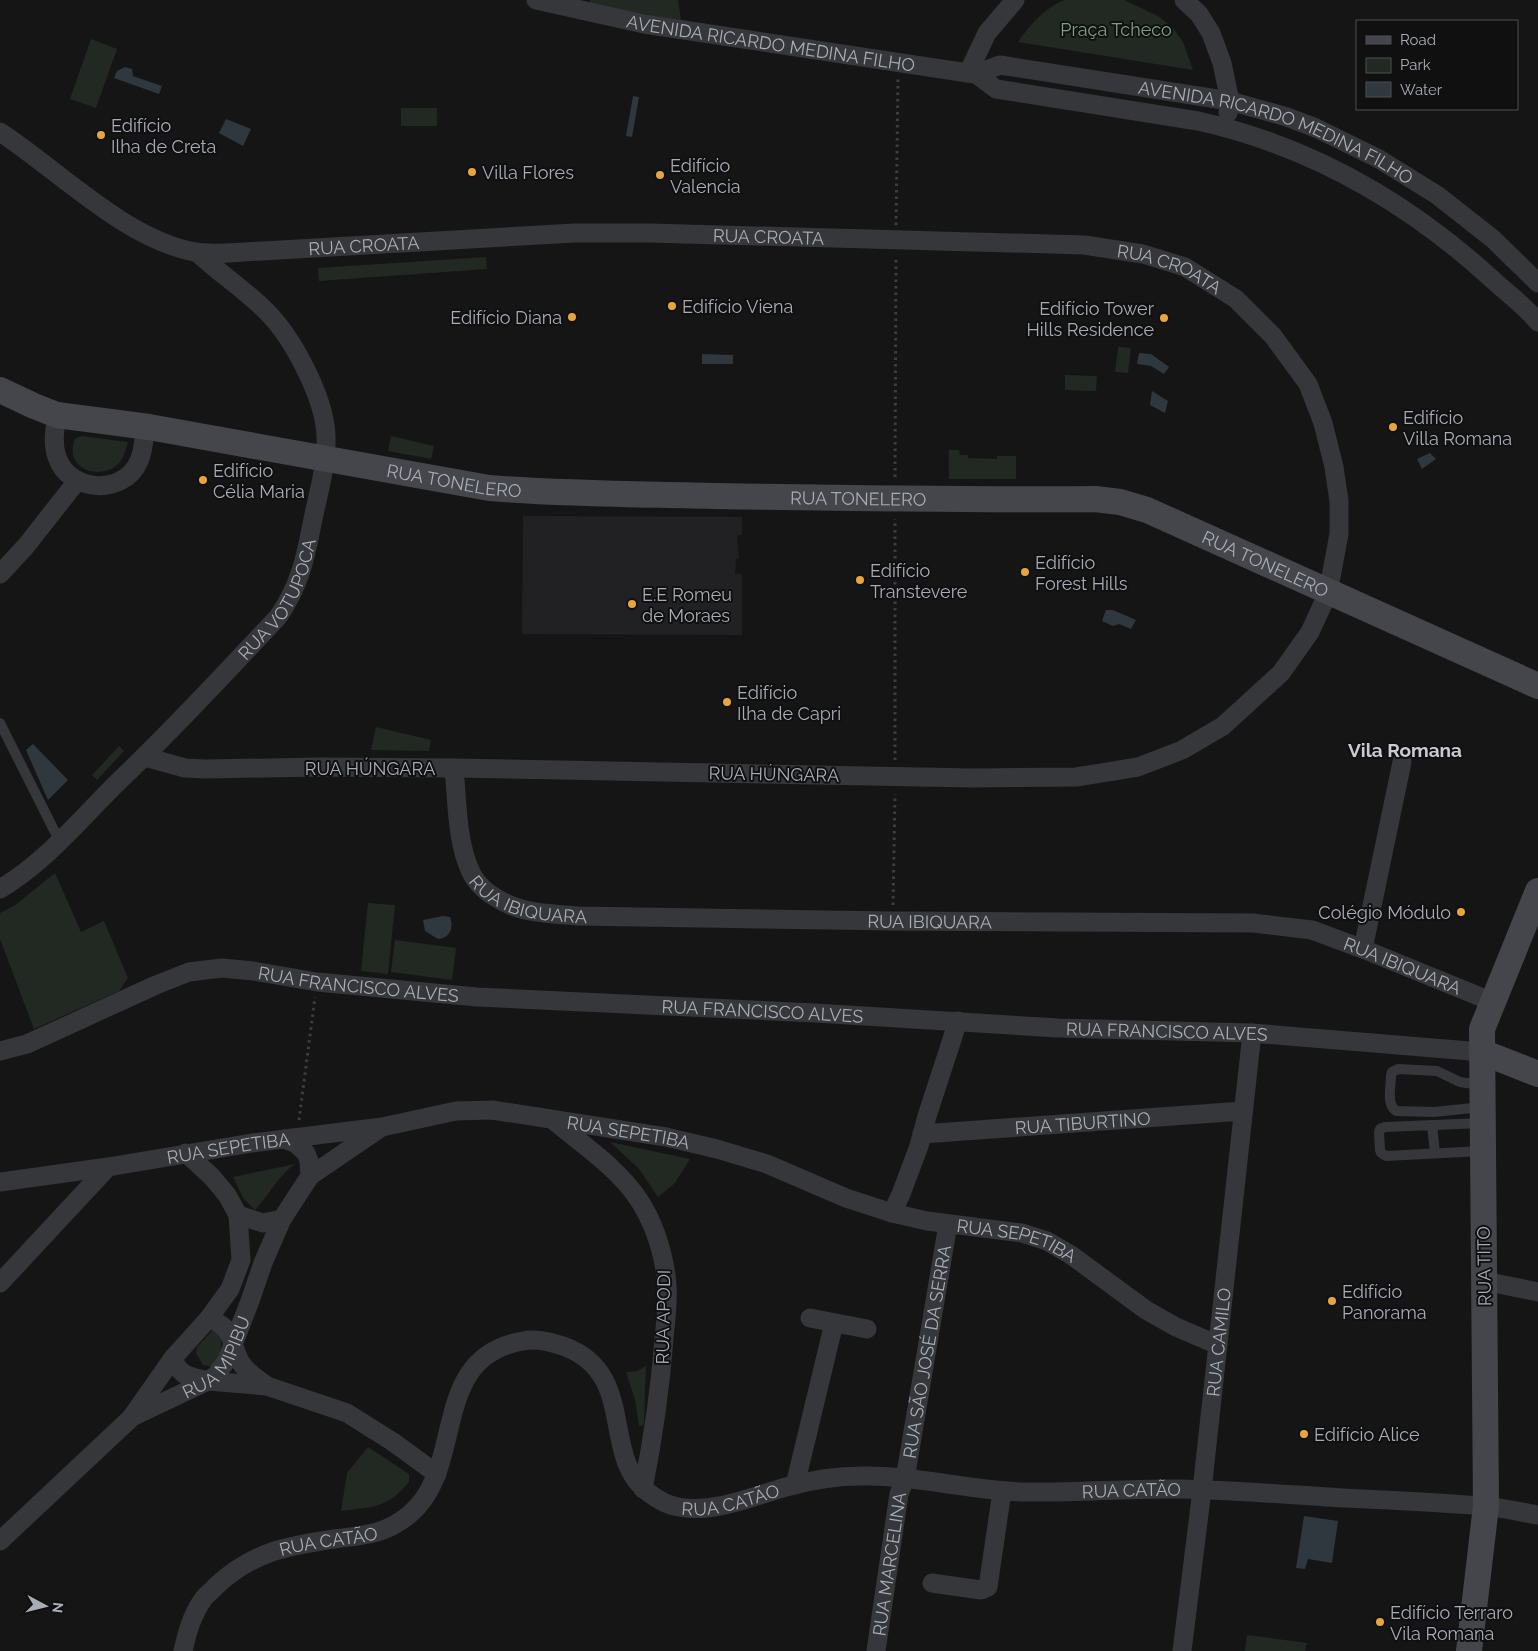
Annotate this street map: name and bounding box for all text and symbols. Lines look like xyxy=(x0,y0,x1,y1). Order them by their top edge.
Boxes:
street label: AVENIDA RICARDO MEDINA FILHO xyxy=(625,10,917,75)
park label: Praça Tcheco xyxy=(1060,19,1172,40)
legend xyxy=(1356,20,1518,110)
text: Road xyxy=(1400,31,1436,49)
text: Park xyxy=(1400,56,1431,74)
street label: AVENIDA RICARDO MEDINA FILHO xyxy=(1137,76,1417,188)
text: Water xyxy=(1400,81,1443,99)
place label: Edifício Ilha de Creta xyxy=(111,115,216,157)
marker: Edifício Ilha de Creta xyxy=(95,129,107,141)
place label: Edifício Valencia xyxy=(670,155,741,197)
place label: Villa Flores xyxy=(482,162,574,183)
marker: Villa Flores xyxy=(466,166,478,178)
marker: Edifício Valencia xyxy=(654,169,666,181)
street label: RUA CROATA xyxy=(713,224,824,248)
street label: RUA CROATA xyxy=(308,231,420,259)
street label: RUA CROATA xyxy=(1116,240,1226,298)
place label: Edifício Viena xyxy=(682,296,793,317)
place label: Edifício Tower Hills Residence xyxy=(1026,298,1155,340)
marker: Edifício Viena xyxy=(666,300,678,312)
place label: Edifício Diana xyxy=(450,307,562,328)
marker: Edifício Diana xyxy=(566,311,578,323)
marker: Edifício Tower Hills Residence xyxy=(1158,312,1170,324)
place label: Edifício Villa Romana xyxy=(1403,407,1512,449)
marker: Edifício Villa Romana xyxy=(1387,421,1399,433)
street label: RUA TONELERO xyxy=(385,459,522,501)
place label: Edifício Célia Maria xyxy=(213,460,305,502)
marker: Edifício Célia Maria xyxy=(197,474,209,486)
street label: RUA TONELERO xyxy=(790,487,927,509)
street label: RUA TONELERO xyxy=(1199,526,1332,601)
street label: RUA VOTUPOCA xyxy=(233,537,319,664)
place label: Edifício Forest Hills xyxy=(1035,552,1128,594)
place label: Edifício Transtevere xyxy=(870,560,968,602)
marker: Edifício Forest Hills xyxy=(1019,566,1031,578)
marker: Edifício Transtevere xyxy=(854,574,866,586)
place label: E.E Romeu de Moraes xyxy=(642,584,732,626)
marker: E.E Romeu de Moraes xyxy=(626,598,638,610)
place label: Edifício Ilha de Capri xyxy=(737,682,841,724)
marker: Edifício Ilha de Capri xyxy=(721,696,733,708)
district label: Vila Romana xyxy=(1348,739,1462,761)
street label: RUA HÚNGARA xyxy=(305,757,435,779)
street label: RUA HÚNGARA xyxy=(708,761,840,786)
street label: RUA IBIQUARA xyxy=(465,871,587,927)
place label: Colégio Módulo xyxy=(1318,902,1451,923)
marker: Colégio Módulo xyxy=(1455,906,1467,918)
street label: RUA IBIQUARA xyxy=(867,910,992,932)
street label: RUA IBIQUARA xyxy=(1341,932,1464,998)
street label: RUA FRANCISCO ALVES xyxy=(257,962,460,1006)
street label: RUA FRANCISCO ALVES xyxy=(661,995,864,1026)
street label: RUA FRANCISCO ALVES xyxy=(1066,1018,1269,1045)
street label: RUA TIBURTINO xyxy=(1014,1107,1151,1138)
street label: RUA SEPETIBA xyxy=(566,1111,692,1153)
street label: RUA SEPETIBA xyxy=(165,1128,291,1168)
street label: RUA SEPETIBA xyxy=(956,1214,1080,1266)
street label: RUA TITO xyxy=(1473,1226,1495,1306)
street label: RUA SÃO JOSÉ DA SERRA xyxy=(898,1243,955,1460)
street label: RUA APODI xyxy=(652,1269,674,1365)
place label: Edifício Panorama xyxy=(1342,1281,1427,1323)
street label: RUA CAMILO xyxy=(1202,1287,1235,1398)
marker: Edifício Panorama xyxy=(1326,1295,1338,1307)
street label: RUA MIPIBU xyxy=(179,1313,254,1402)
place label: Edifício Alice xyxy=(1314,1424,1420,1445)
marker: Edifício Alice xyxy=(1298,1428,1310,1440)
street label: RUA CATÃO xyxy=(1081,1478,1181,1502)
street label: RUA CATÃO xyxy=(681,1479,782,1519)
street label: RUA MARCELINA xyxy=(868,1491,910,1637)
street label: RUA CATÃO xyxy=(277,1522,380,1560)
north arrow xyxy=(20,1581,70,1631)
text: N xyxy=(49,1601,66,1614)
place label: Edifício Terraro Vila Romana xyxy=(1390,1602,1513,1644)
marker: Edifício Terraro Vila Romana xyxy=(1374,1616,1386,1628)

